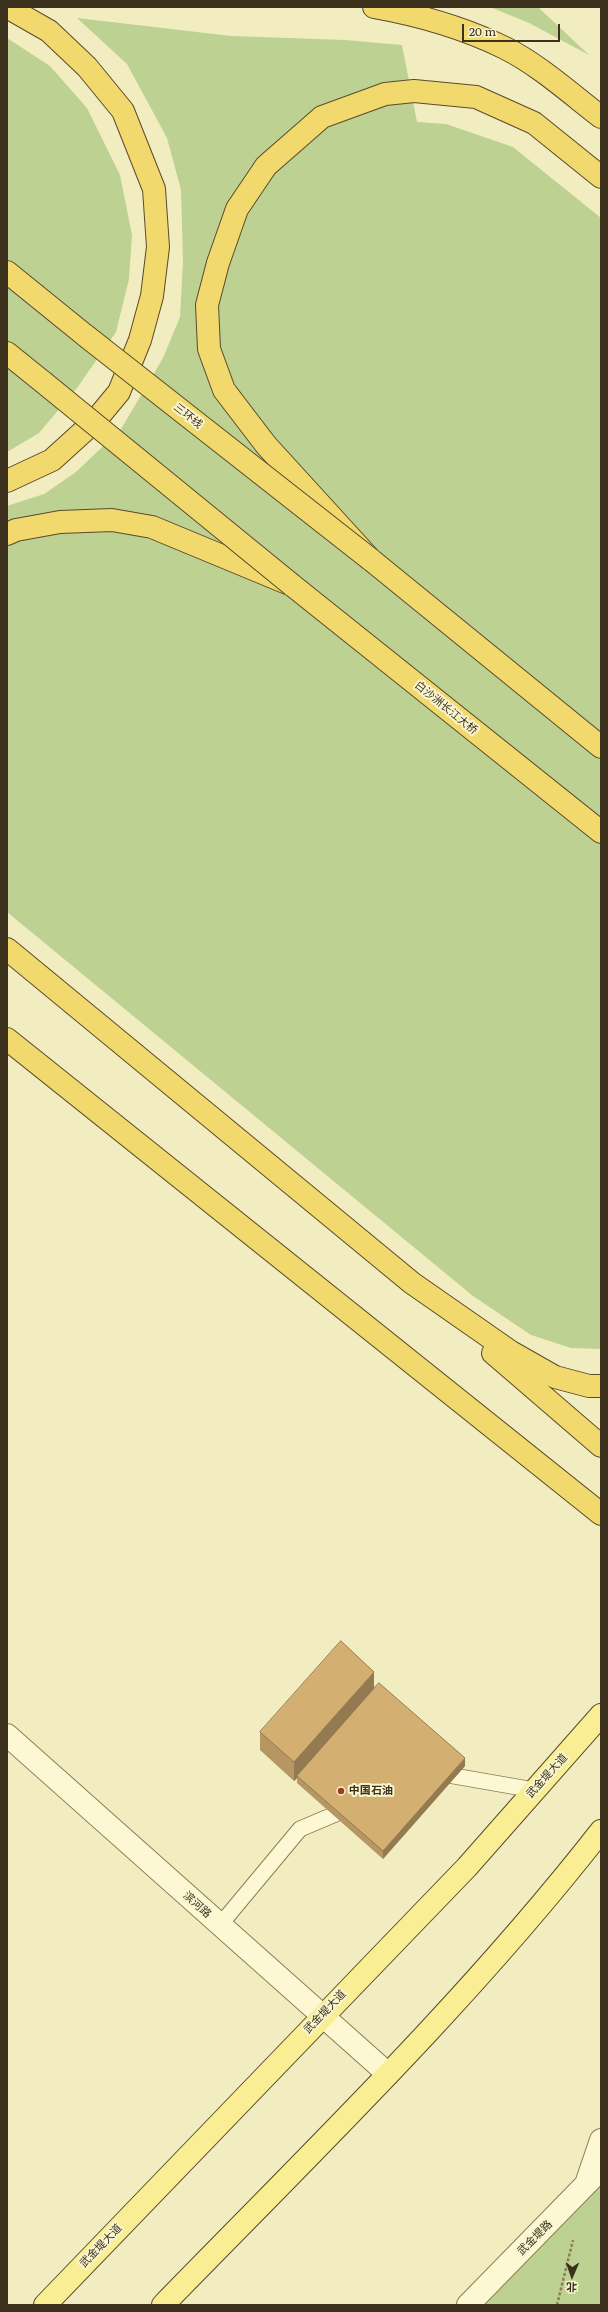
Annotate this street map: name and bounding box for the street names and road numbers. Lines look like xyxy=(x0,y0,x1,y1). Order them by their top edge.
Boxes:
street label: 三环线 xyxy=(171,401,205,431)
street label: 白沙洲长江大桥 xyxy=(412,679,480,737)
street label: 武金堤大道 xyxy=(524,1751,570,1801)
street label: 滨河路 xyxy=(180,1889,214,1921)
street label: 武金堤大道 xyxy=(301,1988,349,2036)
street label: 武金堤路 xyxy=(515,2218,555,2258)
street label: 武金堤大道 xyxy=(77,2222,125,2270)

